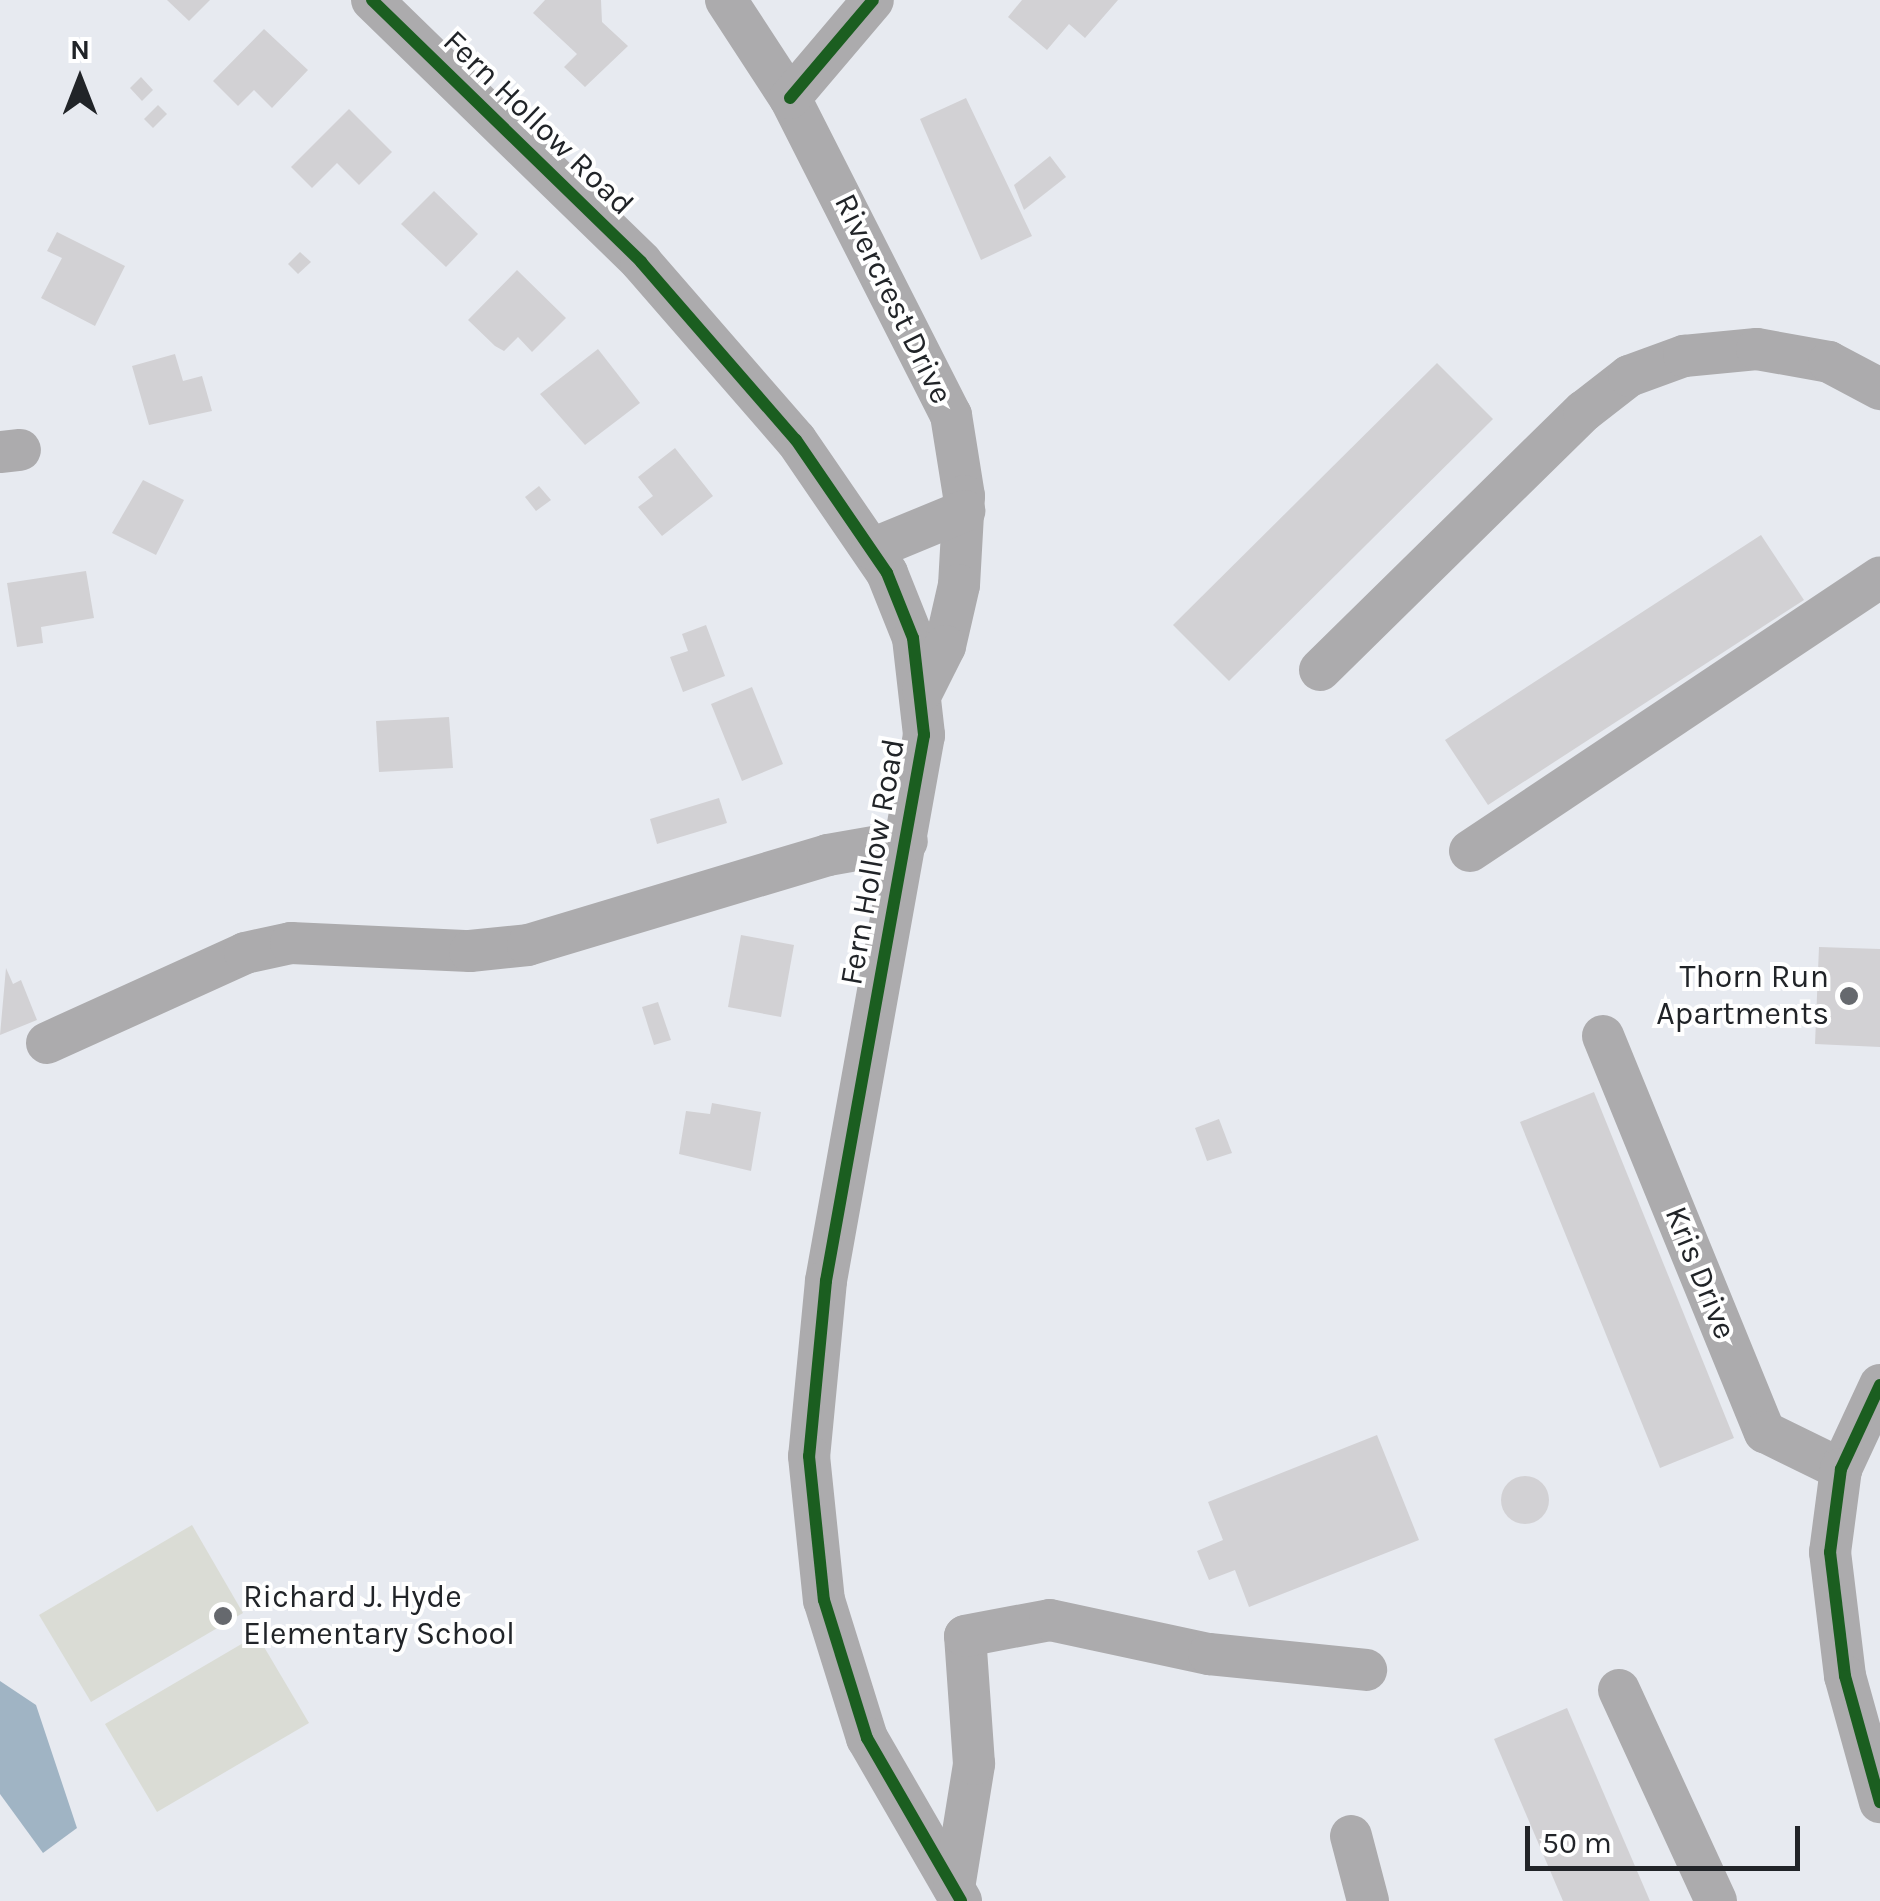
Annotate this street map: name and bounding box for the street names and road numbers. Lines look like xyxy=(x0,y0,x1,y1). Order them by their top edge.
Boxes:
street label: Fern Hollow Road xyxy=(435,23,641,223)
street label: Rivercrest Drive xyxy=(826,188,960,410)
street label: Fern Hollow Road xyxy=(832,736,914,988)
street label: Kris Drive xyxy=(1656,1201,1744,1345)

